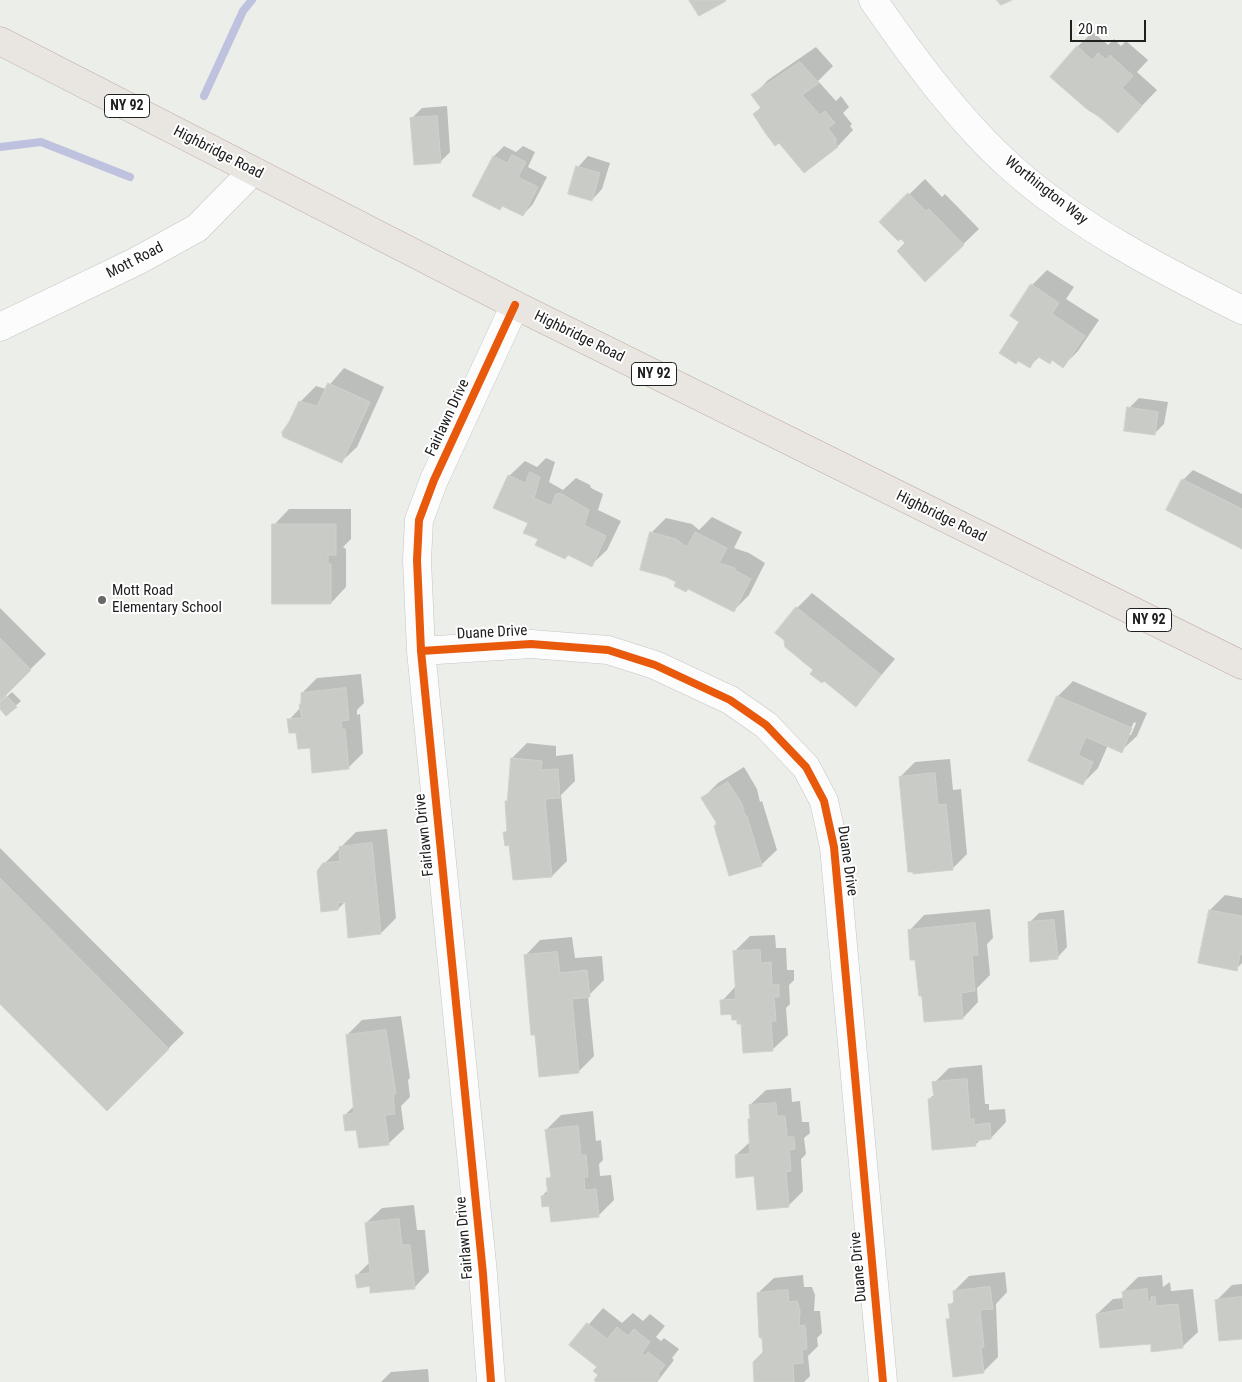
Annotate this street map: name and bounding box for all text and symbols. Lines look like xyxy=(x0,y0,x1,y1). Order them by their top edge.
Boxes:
scale bar xyxy=(1072,10,1148,42)
text: 20 m xyxy=(1078,20,1108,38)
road number: NY 92 xyxy=(104,94,150,118)
street label: Highbridge Road xyxy=(170,123,266,183)
street label: Worthington Way xyxy=(1001,153,1091,229)
street label: Mott Road xyxy=(104,239,166,283)
street label: Highbridge Road xyxy=(531,307,627,367)
road number: NY 92 xyxy=(632,362,676,386)
street label: Fairlawn Drive xyxy=(422,377,474,459)
street label: Highbridge Road xyxy=(893,487,989,547)
place label: Mott Road Elementary School xyxy=(112,582,222,617)
marker: Mott Road Elementary School xyxy=(96,594,108,606)
road number: NY 92 xyxy=(1126,608,1172,632)
street label: Duane Drive xyxy=(456,622,528,644)
street label: Fairlawn Drive xyxy=(412,793,438,877)
street label: Duane Drive xyxy=(833,825,861,897)
street label: Fairlawn Drive xyxy=(452,1196,478,1280)
street label: Duane Drive xyxy=(847,1231,871,1303)

